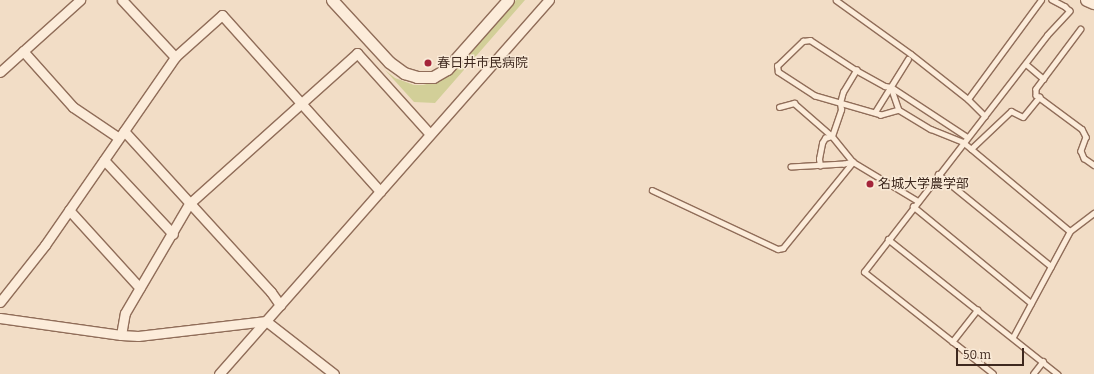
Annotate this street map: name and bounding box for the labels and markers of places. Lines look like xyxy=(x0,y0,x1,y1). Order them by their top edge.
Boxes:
place label: 春日井市民病院 xyxy=(437,55,528,71)
marker: 春日井市民病院 xyxy=(422,57,434,69)
place label: 名城大学農学部 xyxy=(878,176,969,192)
marker: 名城大学農学部 xyxy=(865,179,875,189)

